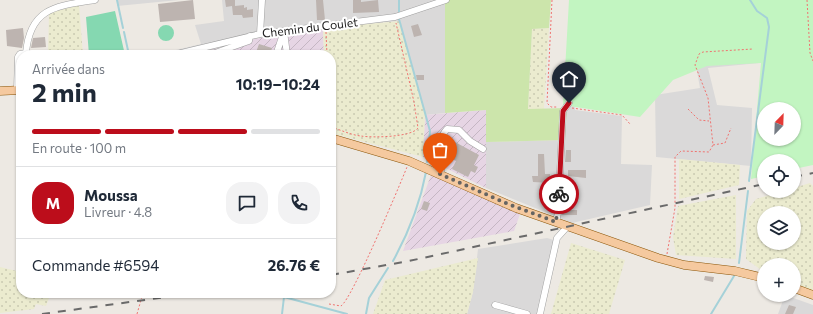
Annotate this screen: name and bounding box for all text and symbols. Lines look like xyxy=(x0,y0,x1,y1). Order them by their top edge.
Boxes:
street label: Chemin du Coulet xyxy=(261,14,359,40)
text: Arrivée dans xyxy=(32,61,105,77)
pin xyxy=(552,62,586,103)
icon: home xyxy=(558,68,580,90)
text: 10:19–10:24 xyxy=(236,75,320,93)
text: 2 min xyxy=(32,76,97,107)
north arrow xyxy=(757,102,801,146)
map controls xyxy=(757,102,801,302)
pin xyxy=(423,133,457,174)
icon: bag xyxy=(429,139,451,161)
text: En route · 100 m xyxy=(32,140,126,156)
button: locate xyxy=(757,154,801,198)
courier xyxy=(539,174,579,214)
button: chat xyxy=(226,182,268,224)
button: phone xyxy=(278,182,320,224)
icon: bike xyxy=(548,183,570,205)
text: Moussa xyxy=(84,186,138,204)
text: M xyxy=(46,194,60,212)
text: Livreur · 4.8 xyxy=(84,204,152,220)
button: layers xyxy=(757,206,801,250)
text: Commande #6594 xyxy=(32,256,159,274)
text: 26.76 € xyxy=(268,256,320,274)
button: + xyxy=(757,258,801,302)

